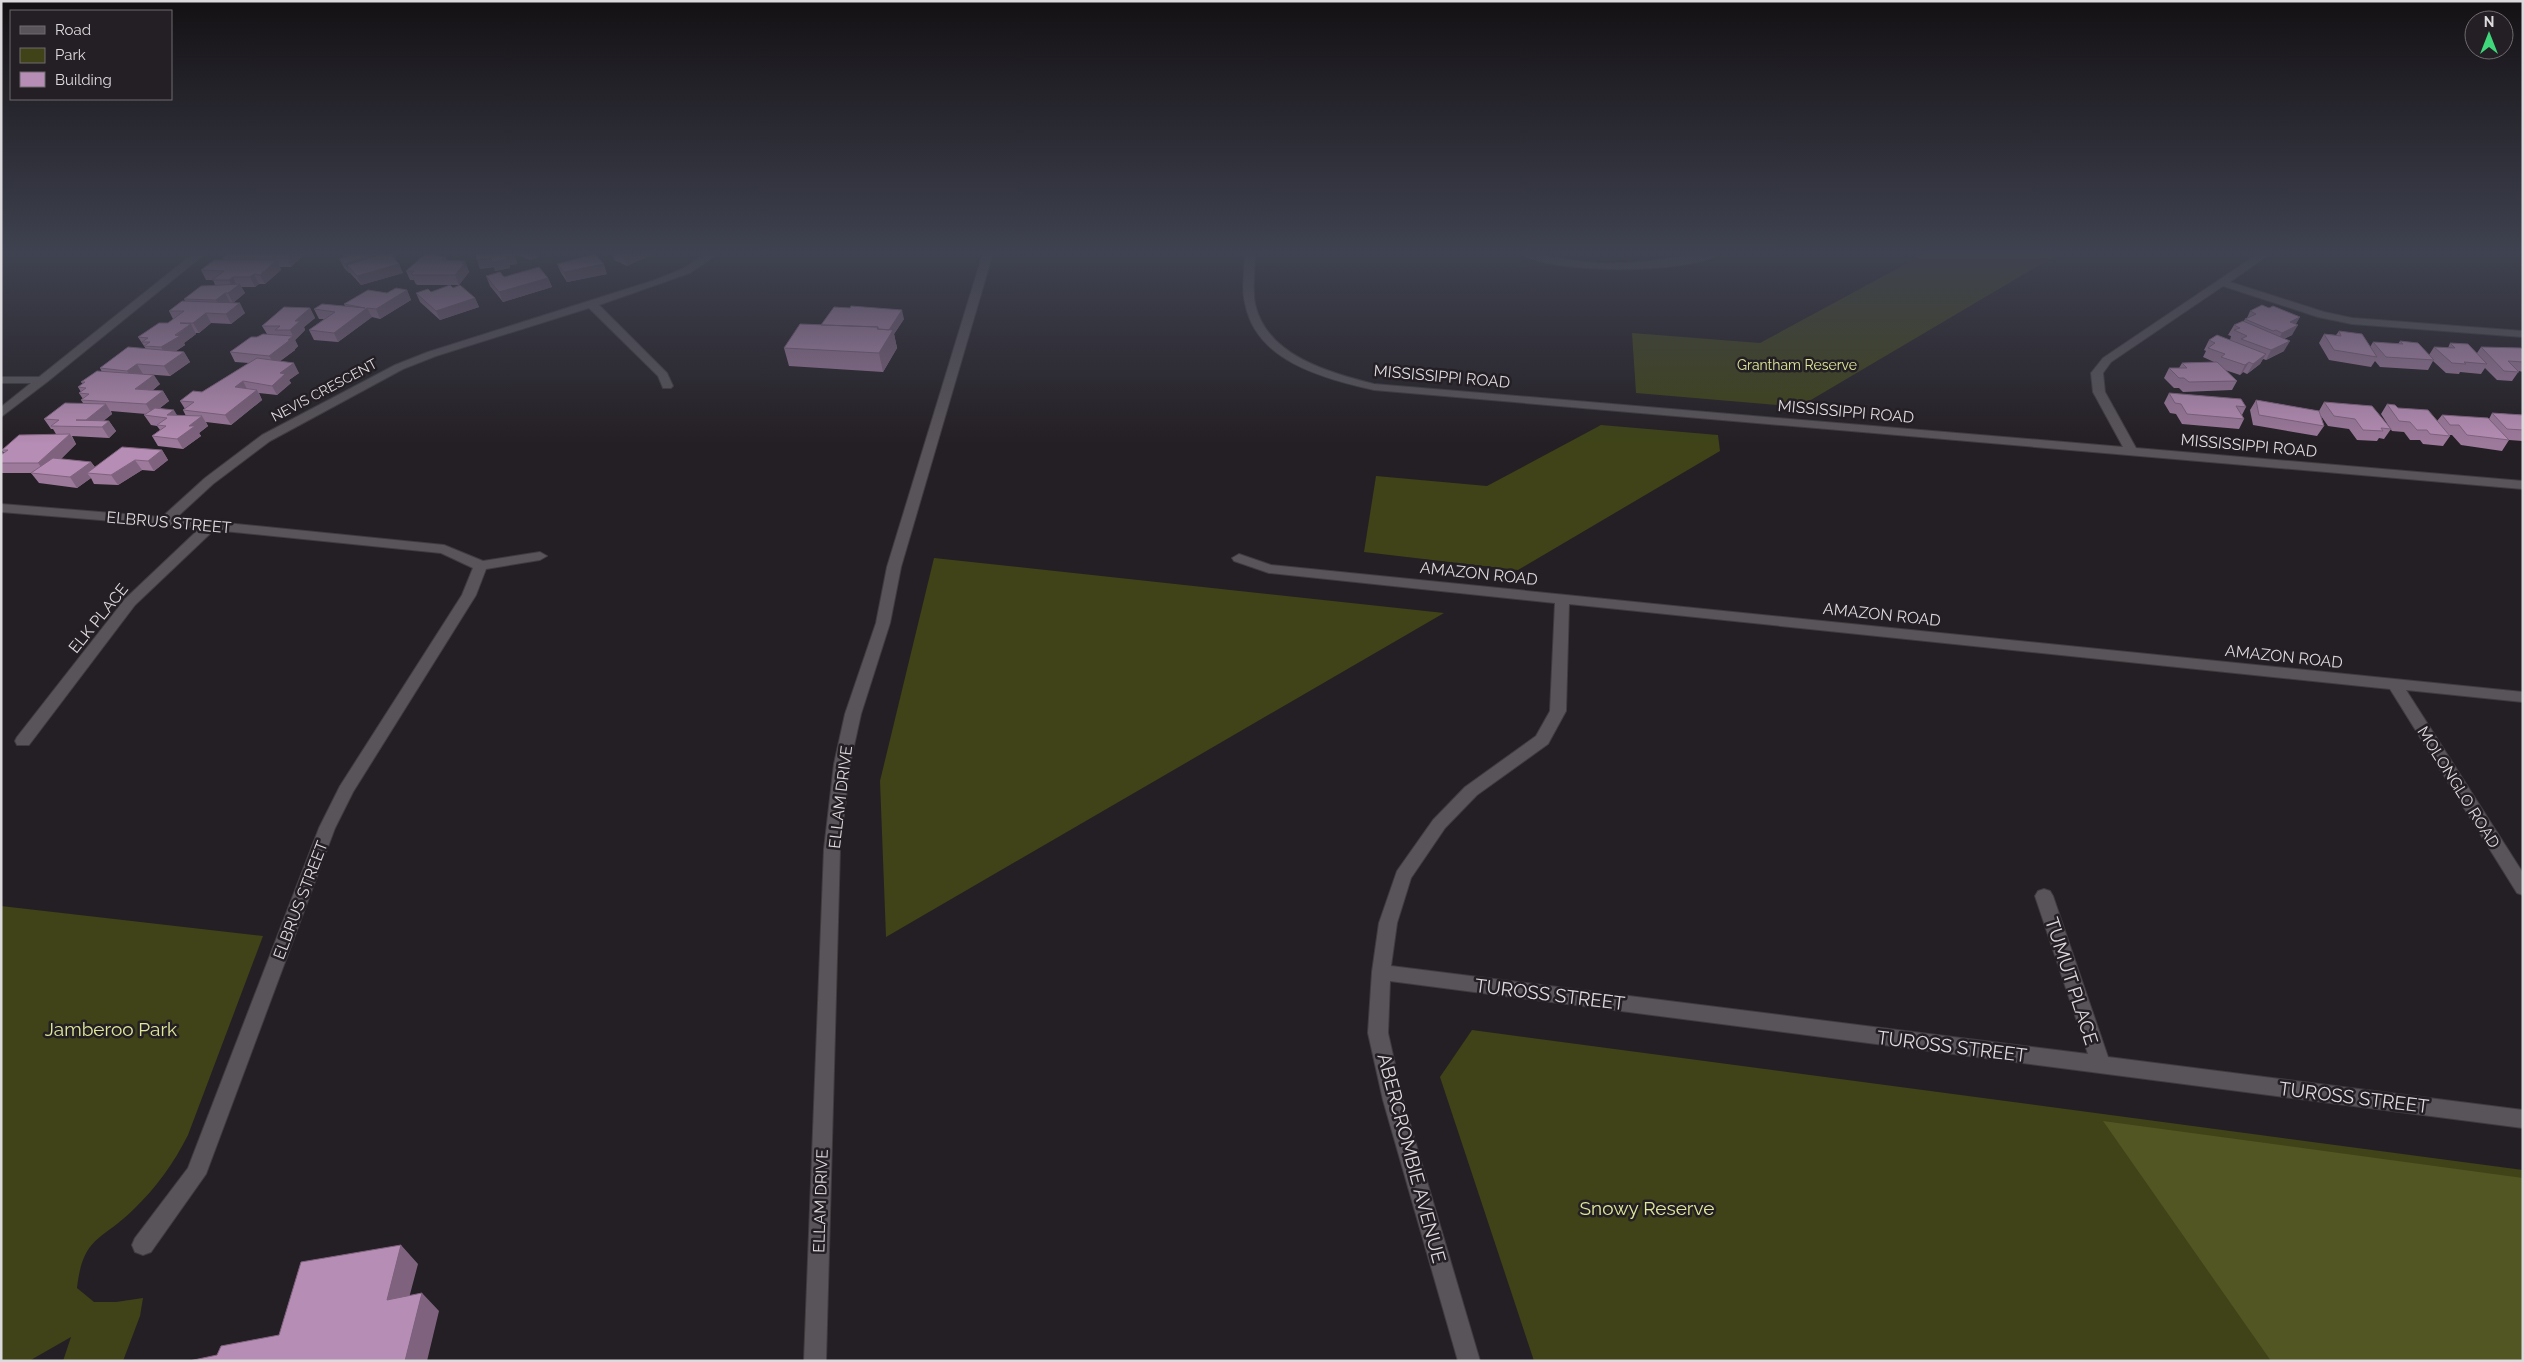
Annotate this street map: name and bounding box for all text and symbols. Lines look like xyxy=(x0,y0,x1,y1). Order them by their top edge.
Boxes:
legend xyxy=(10,10,172,100)
north arrow xyxy=(2464,10,2514,60)
text: N xyxy=(2484,14,2494,30)
text: Road xyxy=(55,21,91,39)
text: Park xyxy=(55,46,86,64)
text: Building xyxy=(55,71,112,89)
street label: NEVIS CRESCENT xyxy=(268,355,380,425)
park label: Grantham Reserve xyxy=(1737,357,1857,373)
street label: MISSISSIPPI ROAD xyxy=(1373,361,1511,392)
street label: MISSISSIPPI ROAD xyxy=(1777,396,1915,427)
street label: MISSISSIPPI ROAD xyxy=(2180,430,2318,461)
street label: ELBRUS STREET xyxy=(106,508,232,537)
street label: AMAZON ROAD xyxy=(1419,558,1539,589)
street label: ELK PLACE xyxy=(65,580,132,657)
street label: AMAZON ROAD xyxy=(1822,599,1942,630)
street label: AMAZON ROAD xyxy=(2224,641,2344,672)
street label: MOLONGLO ROAD xyxy=(2413,723,2504,852)
street label: ELLAM DRIVE xyxy=(825,744,856,850)
street label: ELBRUS STREET xyxy=(269,838,332,962)
street label: TUMUT PLACE xyxy=(2041,915,2103,1047)
street label: TUROSS STREET xyxy=(1474,974,1627,1014)
park label: Jamberoo Park xyxy=(45,1018,177,1040)
street label: TUROSS STREET xyxy=(1876,1026,2029,1066)
street label: ABERCROMBIE AVENUE xyxy=(1373,1051,1451,1265)
street label: TUROSS STREET xyxy=(2278,1077,2431,1117)
street label: ELLAM DRIVE xyxy=(809,1149,832,1253)
park label: Snowy Reserve xyxy=(1580,1197,1714,1219)

